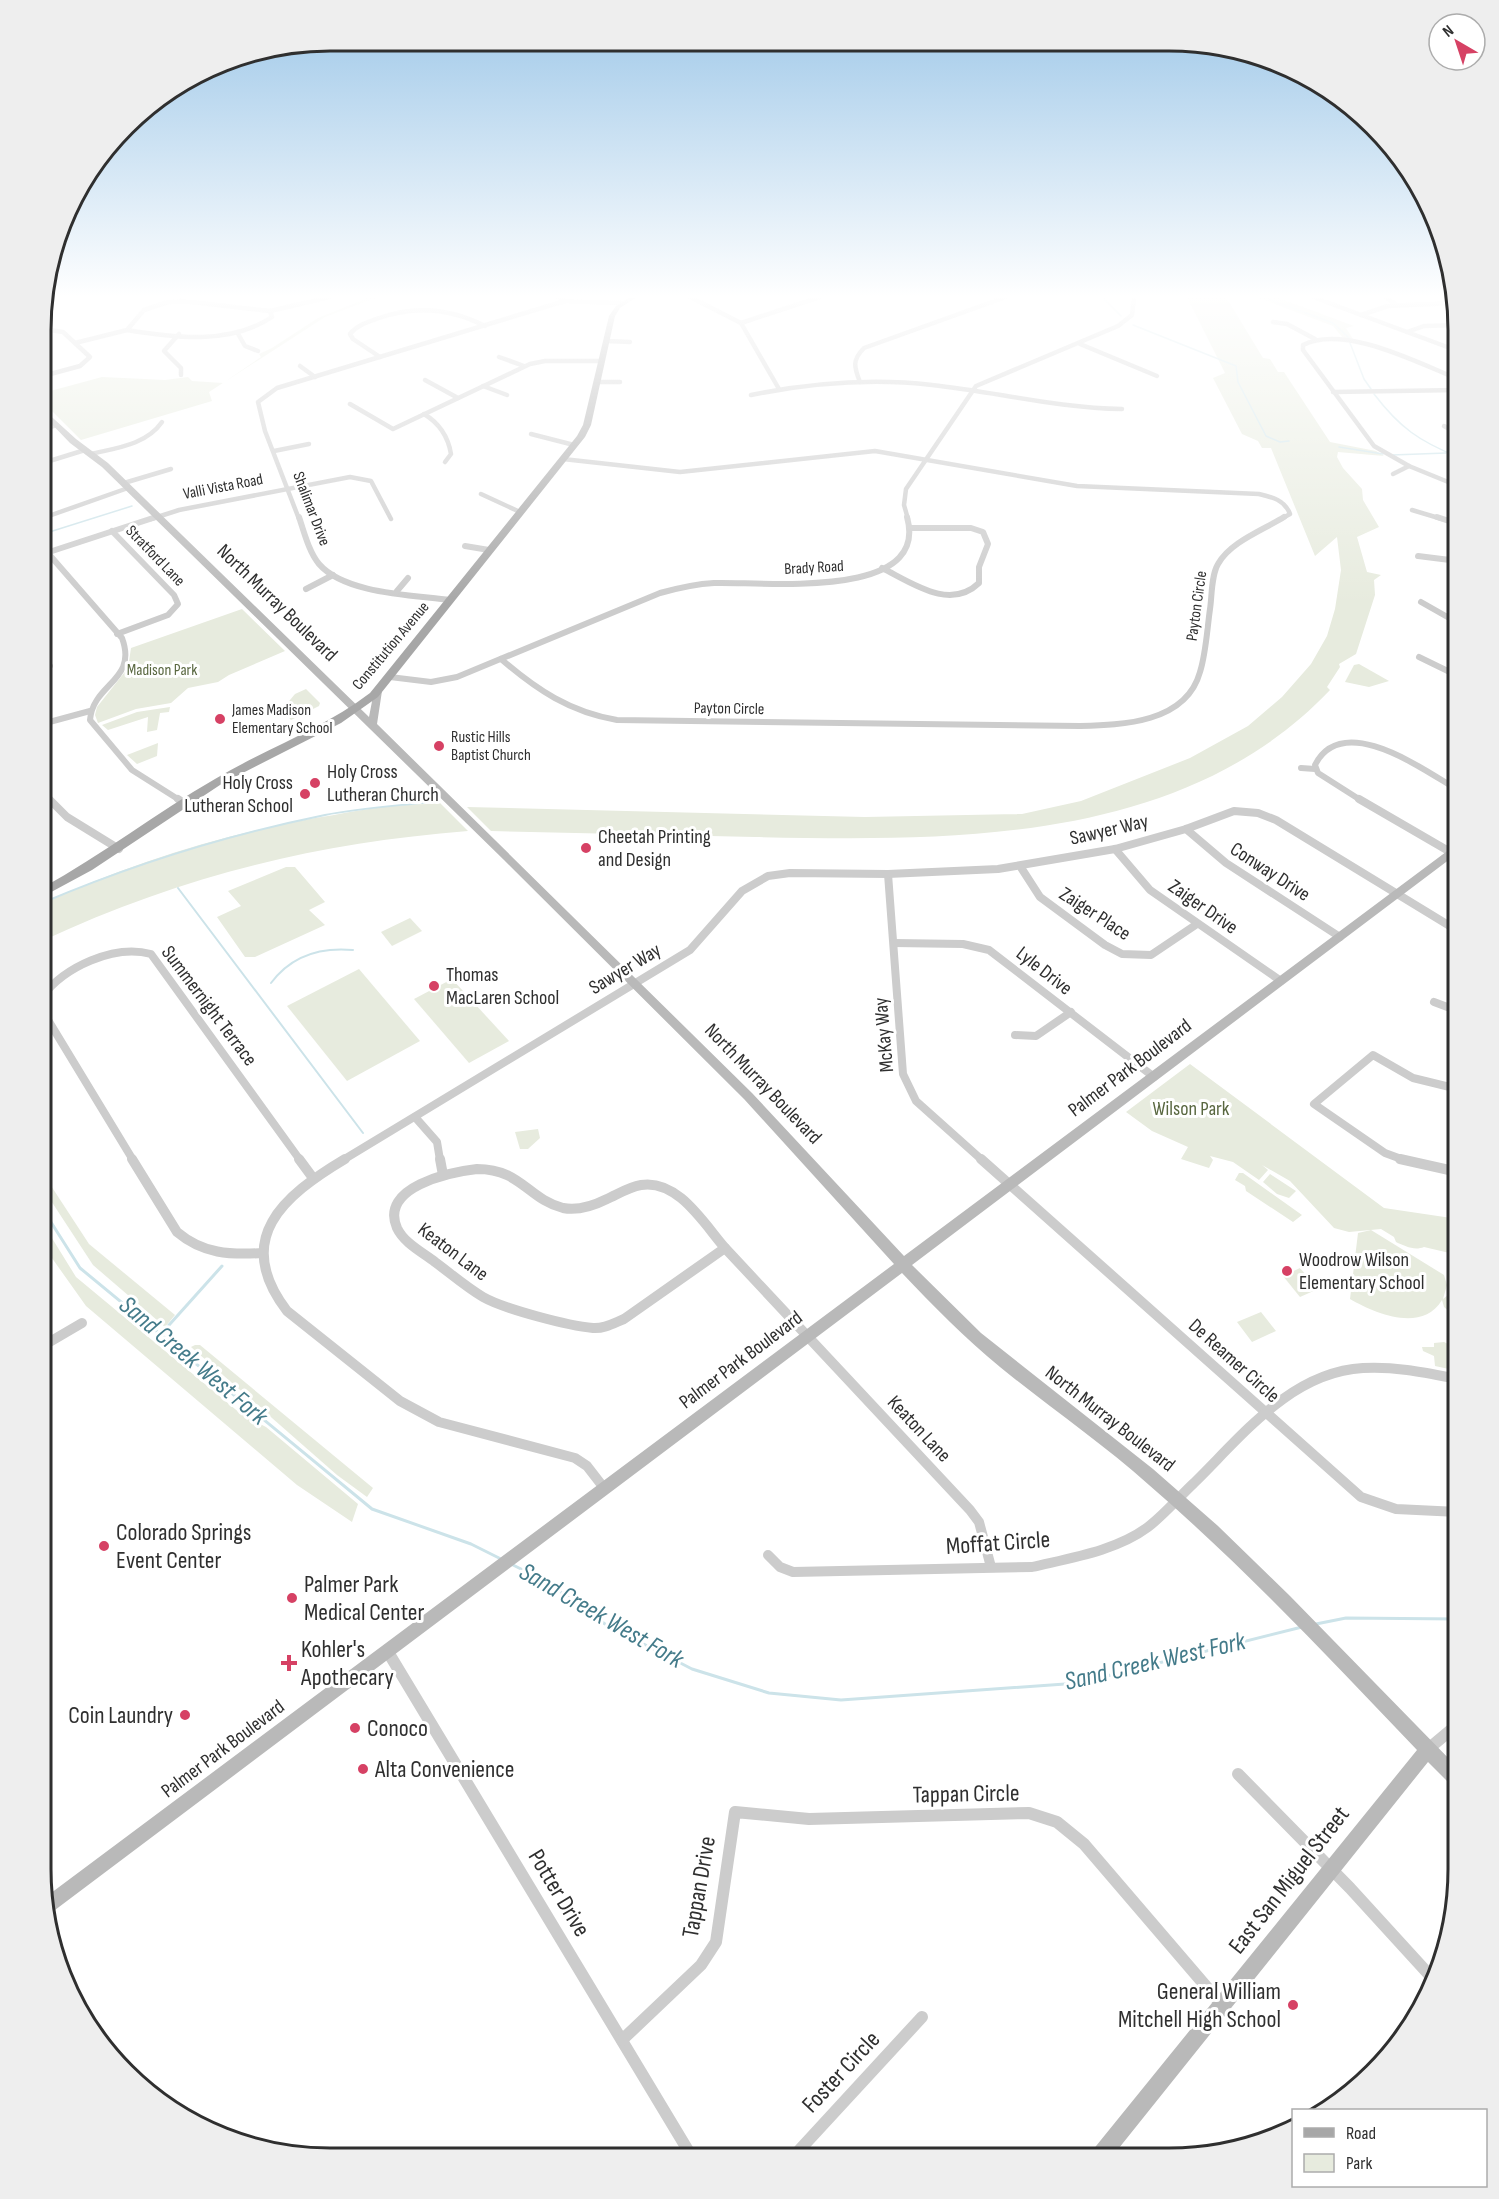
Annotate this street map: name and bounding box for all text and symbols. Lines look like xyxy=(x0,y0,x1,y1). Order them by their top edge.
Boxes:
north arrow xyxy=(1427,12,1487,72)
text: N xyxy=(1439,21,1458,42)
street label: Shalimar Drive xyxy=(288,469,334,549)
street label: Valli Vista Road xyxy=(182,470,264,504)
street label: Stratford Lane xyxy=(121,522,189,590)
street label: North Murray Boulevard xyxy=(212,539,342,667)
street label: Brady Road xyxy=(784,557,844,579)
street label: Payton Circle xyxy=(1183,570,1211,642)
street label: Constitution Avenue xyxy=(349,598,433,694)
park label: Madison Park xyxy=(127,661,197,680)
street label: Payton Circle xyxy=(694,699,764,719)
place label: James Madison Elementary School xyxy=(231,701,332,738)
marker: James Madison Elementary School xyxy=(213,712,227,726)
place label: Rustic Hills Baptist Church xyxy=(451,728,531,765)
marker: Rustic Hills Baptist Church xyxy=(432,739,446,753)
place label: Holy Cross Lutheran Church xyxy=(327,760,439,807)
place label: Holy Cross Lutheran School xyxy=(184,771,293,818)
marker: Holy Cross Lutheran Church xyxy=(308,776,322,790)
marker: Holy Cross Lutheran School xyxy=(298,787,312,801)
street label: Sawyer Way xyxy=(1067,809,1151,851)
place label: Cheetah Printing and Design xyxy=(598,825,711,872)
street label: Conway Drive xyxy=(1225,837,1315,907)
marker: Cheetah Printing and Design xyxy=(579,841,593,855)
street label: Zaiger Drive xyxy=(1164,874,1242,940)
street label: Zaiger Place xyxy=(1055,882,1135,946)
street label: Sawyer Way xyxy=(585,938,666,1000)
street label: Summernight Terrace xyxy=(156,941,262,1071)
street label: Lyle Drive xyxy=(1011,942,1077,1000)
place label: Thomas MacLaren School xyxy=(446,963,559,1010)
marker: Thomas MacLaren School xyxy=(427,979,441,993)
street label: McKay Way xyxy=(869,996,899,1073)
street label: Palmer Park Boulevard xyxy=(1064,1014,1196,1122)
street label: North Murray Boulevard xyxy=(699,1019,827,1149)
park label: Wilson Park xyxy=(1153,1097,1230,1121)
street label: Keaton Lane xyxy=(413,1218,493,1286)
place label: Woodrow Wilson Elementary School xyxy=(1299,1248,1425,1295)
marker: Woodrow Wilson Elementary School xyxy=(1280,1264,1294,1278)
water label: Sand Creek West Fork xyxy=(112,1290,275,1433)
street label: Palmer Park Boulevard xyxy=(675,1306,807,1414)
street label: De Reamer Circle xyxy=(1184,1314,1284,1408)
street label: North Murray Boulevard xyxy=(1040,1361,1180,1477)
street label: Keaton Lane xyxy=(882,1391,956,1467)
place label: Colorado Springs Event Center xyxy=(116,1518,251,1575)
street label: Moffat Circle xyxy=(945,1525,1051,1561)
marker: Colorado Springs Event Center xyxy=(97,1539,111,1553)
water label: Sand Creek West Fork xyxy=(513,1556,690,1676)
place label: Palmer Park Medical Center xyxy=(304,1570,424,1627)
marker: Palmer Park Medical Center xyxy=(285,1591,299,1605)
water label: Sand Creek West Fork xyxy=(1062,1626,1250,1698)
place label: Kohler's Apothecary xyxy=(300,1635,394,1692)
marker: Kohler's Apothecary xyxy=(282,1656,296,1670)
street label: Palmer Park Boulevard xyxy=(157,1695,289,1803)
place label: Coin Laundry xyxy=(68,1701,173,1730)
marker: Coin Laundry xyxy=(178,1708,192,1722)
place label: Conoco xyxy=(367,1714,428,1743)
marker: Conoco xyxy=(348,1721,362,1735)
place label: Alta Convenience xyxy=(374,1755,514,1784)
marker: Alta Convenience xyxy=(356,1762,370,1776)
street label: Tappan Circle xyxy=(912,1779,1020,1809)
street label: East San Miguel Street xyxy=(1222,1801,1356,1959)
street label: Tappan Drive xyxy=(676,1834,722,1940)
street label: Potter Drive xyxy=(522,1844,596,1942)
place label: General William Mitchell High School xyxy=(1118,1977,1281,2034)
marker: General William Mitchell High School xyxy=(1286,1998,1300,2012)
street label: Foster Circle xyxy=(796,2025,886,2119)
legend xyxy=(1292,2109,1487,2187)
text: Road xyxy=(1346,2123,1376,2144)
text: Park xyxy=(1346,2153,1372,2174)

